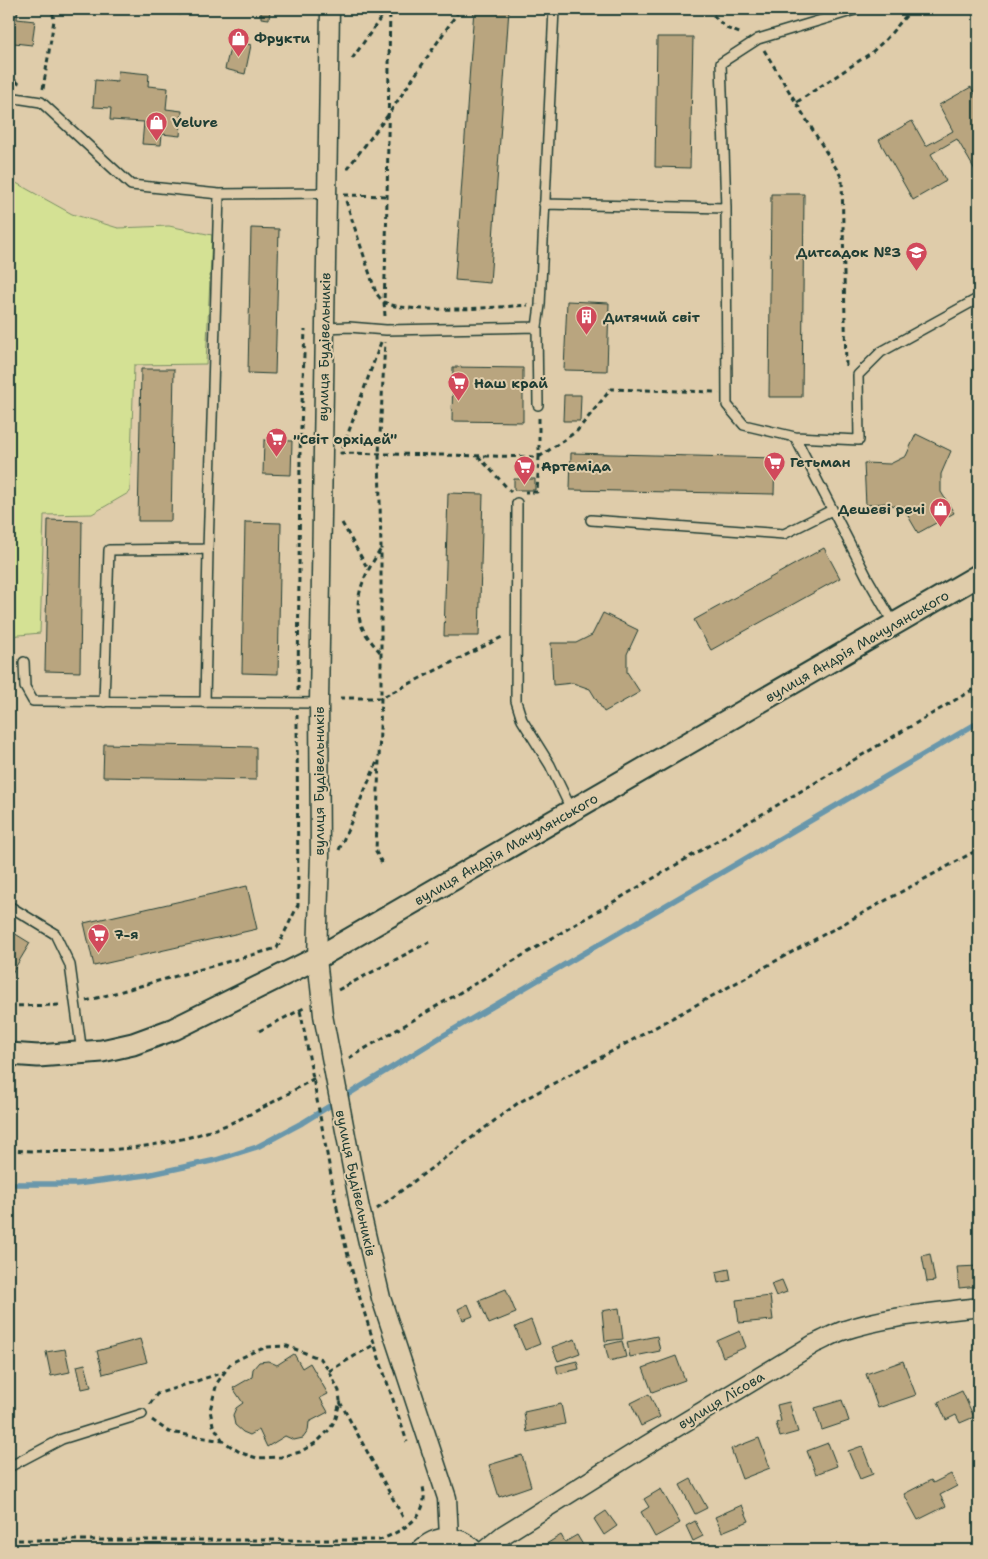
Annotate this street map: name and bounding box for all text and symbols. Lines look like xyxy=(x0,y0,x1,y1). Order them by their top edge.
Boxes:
shop icon: Фрукти xyxy=(226,26,250,57)
place label: Фрукти xyxy=(254,29,311,47)
shop icon: Velure xyxy=(144,110,168,141)
place label: Velure xyxy=(172,113,218,131)
school or university icon: Дитсадок №3 xyxy=(905,240,929,271)
place label: Дитсадок №3 xyxy=(796,243,901,261)
street label: вулиця Будівельників xyxy=(314,272,334,422)
building icon: Дитячий світ xyxy=(575,305,599,336)
place label: Дитячий світ xyxy=(603,308,700,326)
supermarket icon: Наш край xyxy=(446,371,470,402)
place label: Наш край xyxy=(474,374,548,392)
supermarket icon: "Світ орхідей" xyxy=(265,427,289,458)
place label: "Світ орхідей" xyxy=(293,430,397,448)
supermarket icon: Гетьман xyxy=(762,450,786,481)
place label: Гетьман xyxy=(790,453,851,471)
supermarket icon: Артеміда xyxy=(513,454,537,485)
place label: Артеміда xyxy=(541,457,611,475)
shop icon: Дешеві речі xyxy=(929,497,953,528)
place label: Дешеві речі xyxy=(838,500,925,518)
street label: вулиця Андрія Мачулянського xyxy=(762,586,952,706)
street label: вулиця Будівельників xyxy=(310,706,328,856)
street label: вулиця Андрія Мачулянського xyxy=(411,789,601,909)
supermarket icon: 7-я xyxy=(86,922,110,953)
place label: 7-я xyxy=(114,925,139,943)
street label: вулиця Будівельників xyxy=(332,1108,380,1258)
street label: вулиця Лісова xyxy=(674,1367,768,1433)

